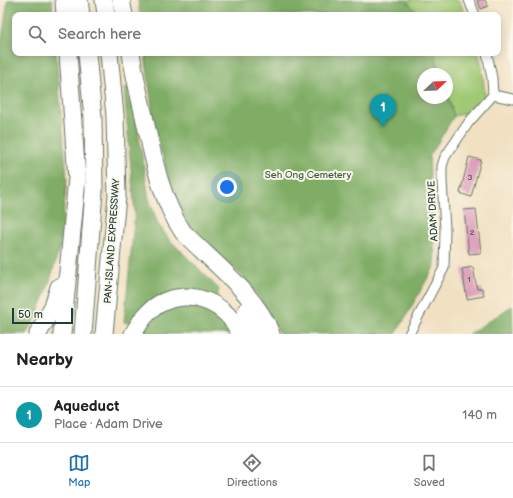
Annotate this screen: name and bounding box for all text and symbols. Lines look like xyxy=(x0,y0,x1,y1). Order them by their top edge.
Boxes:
search box xyxy=(12,12,501,56)
icon: search xyxy=(26,23,48,45)
text: Search here xyxy=(58,25,141,44)
north arrow xyxy=(417,68,453,104)
pin: 1 xyxy=(370,94,396,127)
park label: Seh Ong Cemetery xyxy=(265,169,352,181)
house number: 3 xyxy=(468,173,473,182)
your location xyxy=(217,177,237,197)
street label: PAN-ISLAND EXPRESSWAY xyxy=(102,178,122,304)
street label: ADAM DRIVE xyxy=(425,180,441,242)
house number: 2 xyxy=(470,228,475,237)
house number: 1 xyxy=(467,275,471,284)
scale bar xyxy=(12,306,73,325)
text: 50 m xyxy=(18,308,43,321)
text: Nearby xyxy=(16,350,73,370)
text: Aqueduct xyxy=(54,397,119,416)
text: 1 xyxy=(26,407,32,423)
text: 140 m xyxy=(462,407,497,423)
text: Place · Adam Drive xyxy=(54,416,163,432)
tab: Map xyxy=(68,452,90,489)
tab: Directions xyxy=(227,452,277,489)
tab: Saved xyxy=(414,452,445,489)

